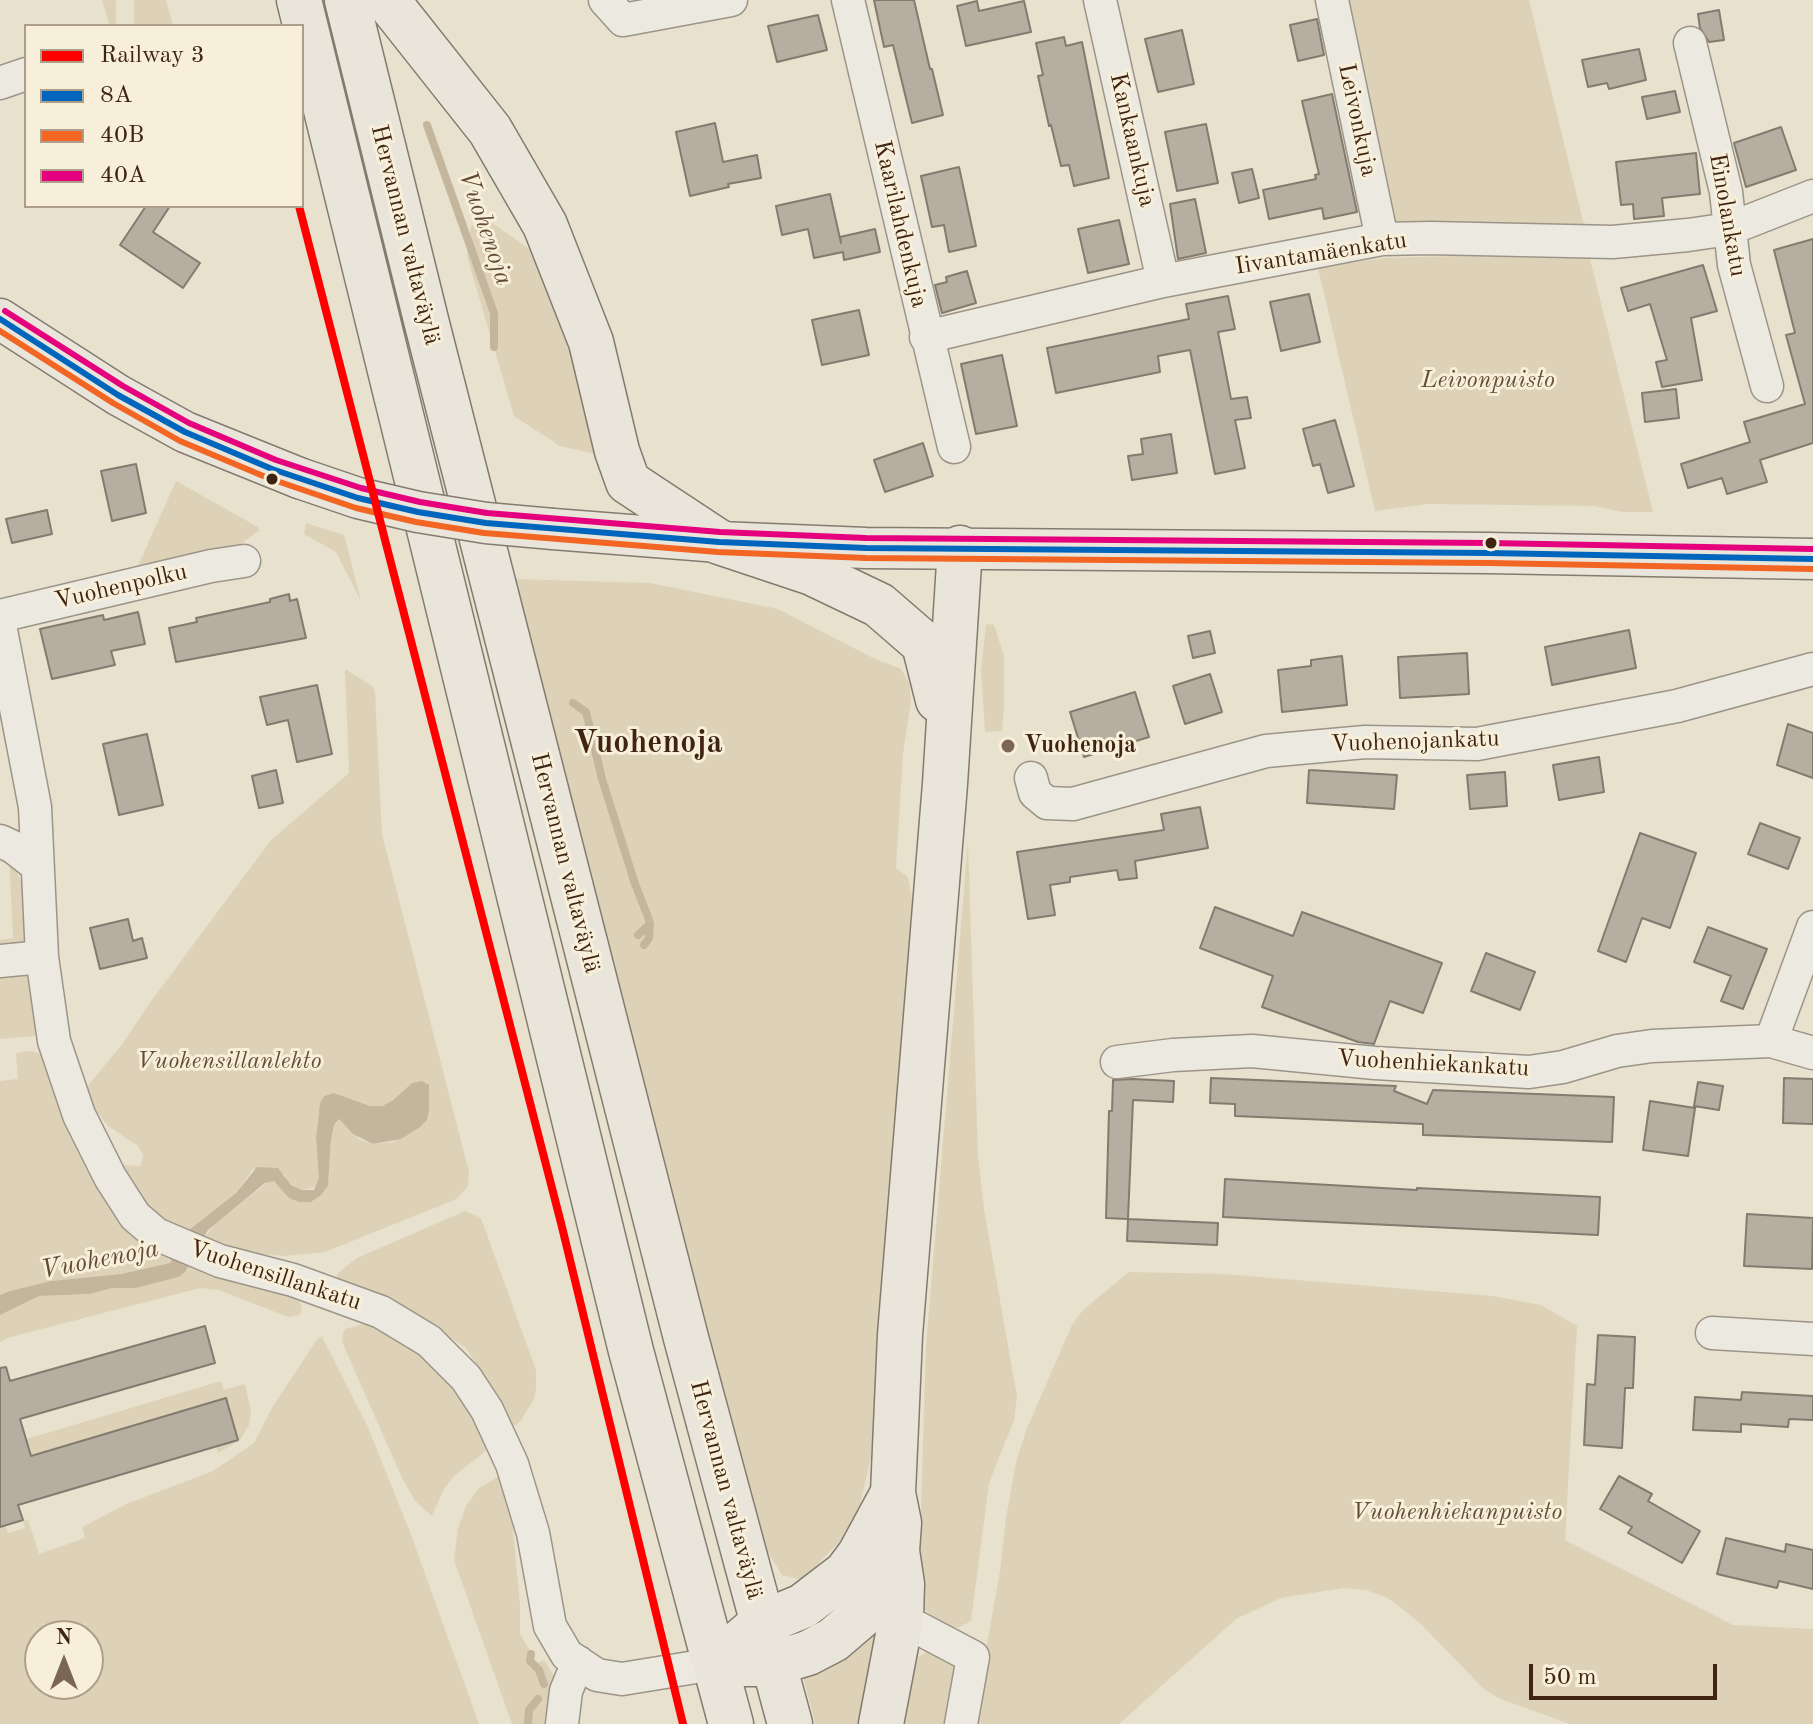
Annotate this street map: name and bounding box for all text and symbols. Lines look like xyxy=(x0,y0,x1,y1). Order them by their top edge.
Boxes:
legend xyxy=(24,24,304,208)
text: Railway 3 xyxy=(100,44,205,68)
street label: Leivonkuja xyxy=(1331,61,1383,179)
street label: Kankaankuja xyxy=(1103,70,1161,210)
text: 8A xyxy=(100,84,132,108)
street label: Hervannan valtaväylä xyxy=(364,122,446,348)
text: 40B xyxy=(100,124,144,148)
street label: Kaarilahdenkuja xyxy=(867,137,933,311)
street label: Einolankatu xyxy=(1702,151,1752,279)
text: 40A xyxy=(100,164,146,188)
water label: Vuohenoja xyxy=(451,166,519,290)
street label: Iivantamäenkatu xyxy=(1233,226,1409,282)
park label: Leivonpuisto xyxy=(1421,367,1555,395)
unlabelled marker xyxy=(264,471,280,487)
unlabelled marker xyxy=(1483,535,1499,551)
street label: Vuohenpolku xyxy=(52,558,190,616)
district label: Vuohenoja xyxy=(573,725,723,763)
street label: Vuohenojankatu xyxy=(1330,725,1500,759)
place label: Vuohenoja xyxy=(1024,732,1136,760)
marker: Vuohenoja xyxy=(999,737,1017,755)
street label: Hervannan valtaväylä xyxy=(524,750,606,976)
street label: Vuohenhiekankatu xyxy=(1336,1045,1530,1083)
park label: Vuohensillanlehto xyxy=(136,1048,322,1076)
water label: Vuohenoja xyxy=(38,1233,162,1287)
street label: Vuohensillankatu xyxy=(185,1235,365,1317)
street label: Hervannan valtaväylä xyxy=(683,1377,769,1603)
park label: Vuohenhiekanpuisto xyxy=(1352,1499,1562,1527)
north arrow xyxy=(24,1620,104,1700)
text: N xyxy=(56,1627,72,1649)
scale bar xyxy=(1533,1648,1721,1698)
text: 50 m xyxy=(1543,1666,1597,1690)

